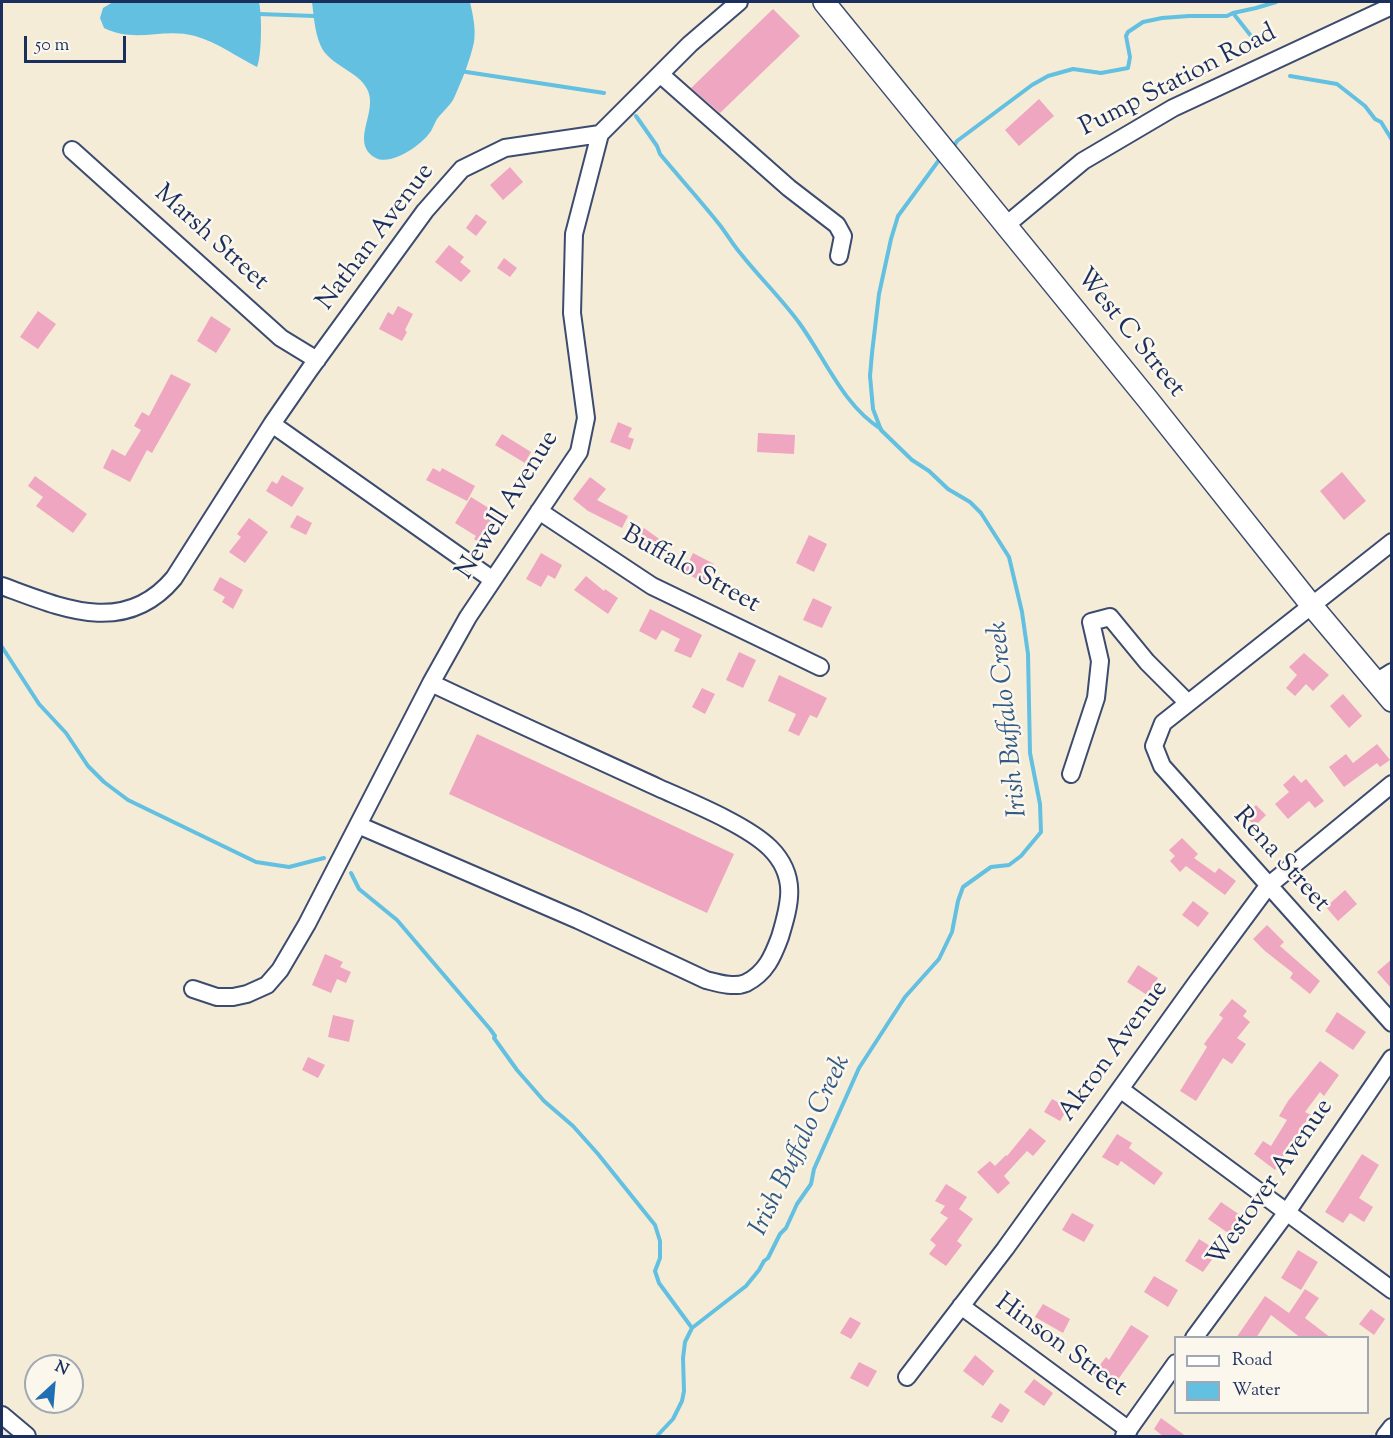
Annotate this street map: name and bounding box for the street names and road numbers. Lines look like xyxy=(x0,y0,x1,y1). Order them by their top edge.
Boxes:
street label: Pump Station Road xyxy=(1076,19,1282,145)
street label: Nathan Avenue xyxy=(312,158,442,318)
street label: Marsh Street xyxy=(146,179,274,299)
street label: West C Street xyxy=(1068,263,1190,405)
street label: Newell Avenue xyxy=(451,426,567,586)
street label: Buffalo Street xyxy=(616,520,764,622)
street label: Rena Street xyxy=(1225,802,1335,920)
street label: Akron Avenue xyxy=(1053,975,1177,1129)
street label: Westover Avenue xyxy=(1202,1094,1342,1274)
street label: Hinson Street xyxy=(988,1289,1132,1405)

